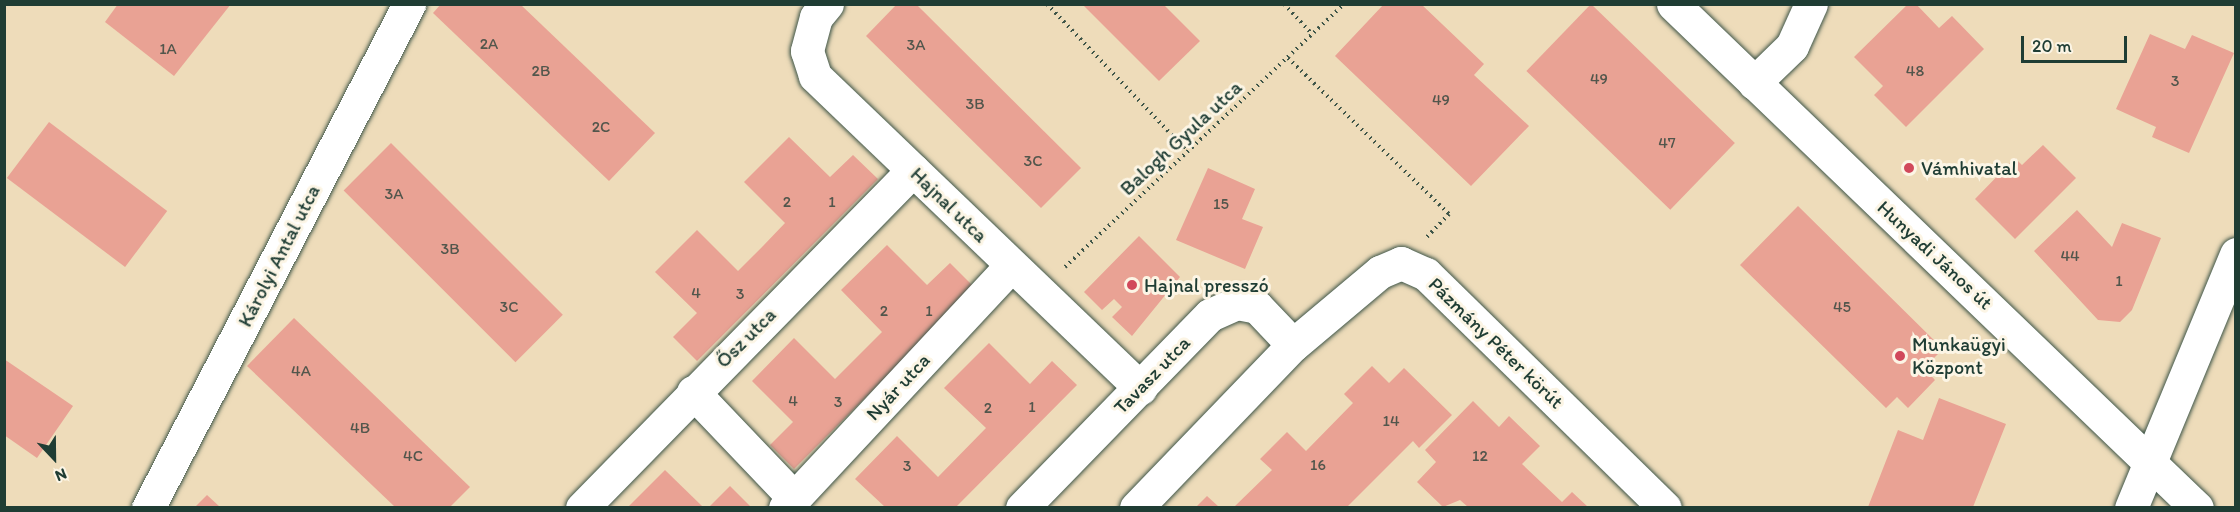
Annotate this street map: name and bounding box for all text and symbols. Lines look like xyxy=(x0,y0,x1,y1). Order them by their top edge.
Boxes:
scale bar xyxy=(2024,24,2130,62)
house number: 2A xyxy=(480,34,498,54)
house number: 3A xyxy=(907,35,925,55)
text: 20 m xyxy=(2032,35,2072,57)
house number: 1A xyxy=(159,39,177,59)
house number: 2B xyxy=(532,61,550,81)
house number: 48 xyxy=(1906,61,1924,81)
house number: 49 xyxy=(1590,69,1608,89)
house number: 3 xyxy=(2171,71,2179,91)
street label: Balogh Gyula utca xyxy=(1116,76,1246,200)
house number: 49 xyxy=(1432,90,1450,110)
house number: 3B xyxy=(965,94,985,114)
house number: 2C xyxy=(592,117,610,137)
house number: 47 xyxy=(1658,133,1676,153)
house number: 3C xyxy=(1023,151,1043,171)
place label: Vámhivatal xyxy=(1921,156,2017,180)
marker: Vámhivatal xyxy=(1902,161,1916,175)
street label: Hajnal utca xyxy=(906,163,992,247)
street label: Károlyi Antal utca xyxy=(233,181,325,331)
house number: 3A xyxy=(385,184,403,204)
house number: 2 xyxy=(783,192,791,212)
house number: 1 xyxy=(828,192,836,212)
house number: 15 xyxy=(1213,194,1229,214)
street label: Hunyadi János út xyxy=(1872,195,1998,315)
house number: 3B xyxy=(440,239,460,259)
house number: 44 xyxy=(2060,246,2080,266)
house number: 1 xyxy=(2115,271,2123,291)
street label: Pázmány Péter körút xyxy=(1424,272,1568,414)
place label: Hajnal presszó xyxy=(1144,273,1269,297)
marker: Hajnal presszó xyxy=(1125,278,1139,292)
house number: 4 xyxy=(691,283,701,303)
house number: 3 xyxy=(736,284,744,304)
house number: 3C xyxy=(499,297,519,317)
house number: 45 xyxy=(1833,297,1851,317)
house number: 2 xyxy=(880,301,888,321)
house number: 1 xyxy=(925,301,933,321)
street label: Ősz utca xyxy=(711,303,781,373)
street label: Tavasz utca xyxy=(1109,331,1195,419)
place label: Munkaügyi Központ xyxy=(1912,332,2006,379)
street label: Nyár utca xyxy=(861,349,935,425)
marker: Munkaügyi Központ xyxy=(1893,349,1907,363)
house number: 4A xyxy=(291,361,311,381)
house number: 4 xyxy=(788,391,798,411)
house number: 3 xyxy=(834,392,842,412)
house number: 1 xyxy=(1028,397,1036,417)
house number: 2 xyxy=(984,398,992,418)
house number: 14 xyxy=(1382,411,1400,431)
house number: 4B xyxy=(350,418,370,438)
north arrow xyxy=(24,428,84,488)
house number: 4C xyxy=(403,446,423,466)
house number: 12 xyxy=(1472,446,1488,466)
house number: 16 xyxy=(1310,455,1326,475)
house number: 3 xyxy=(903,456,911,476)
text: N xyxy=(52,464,70,486)

